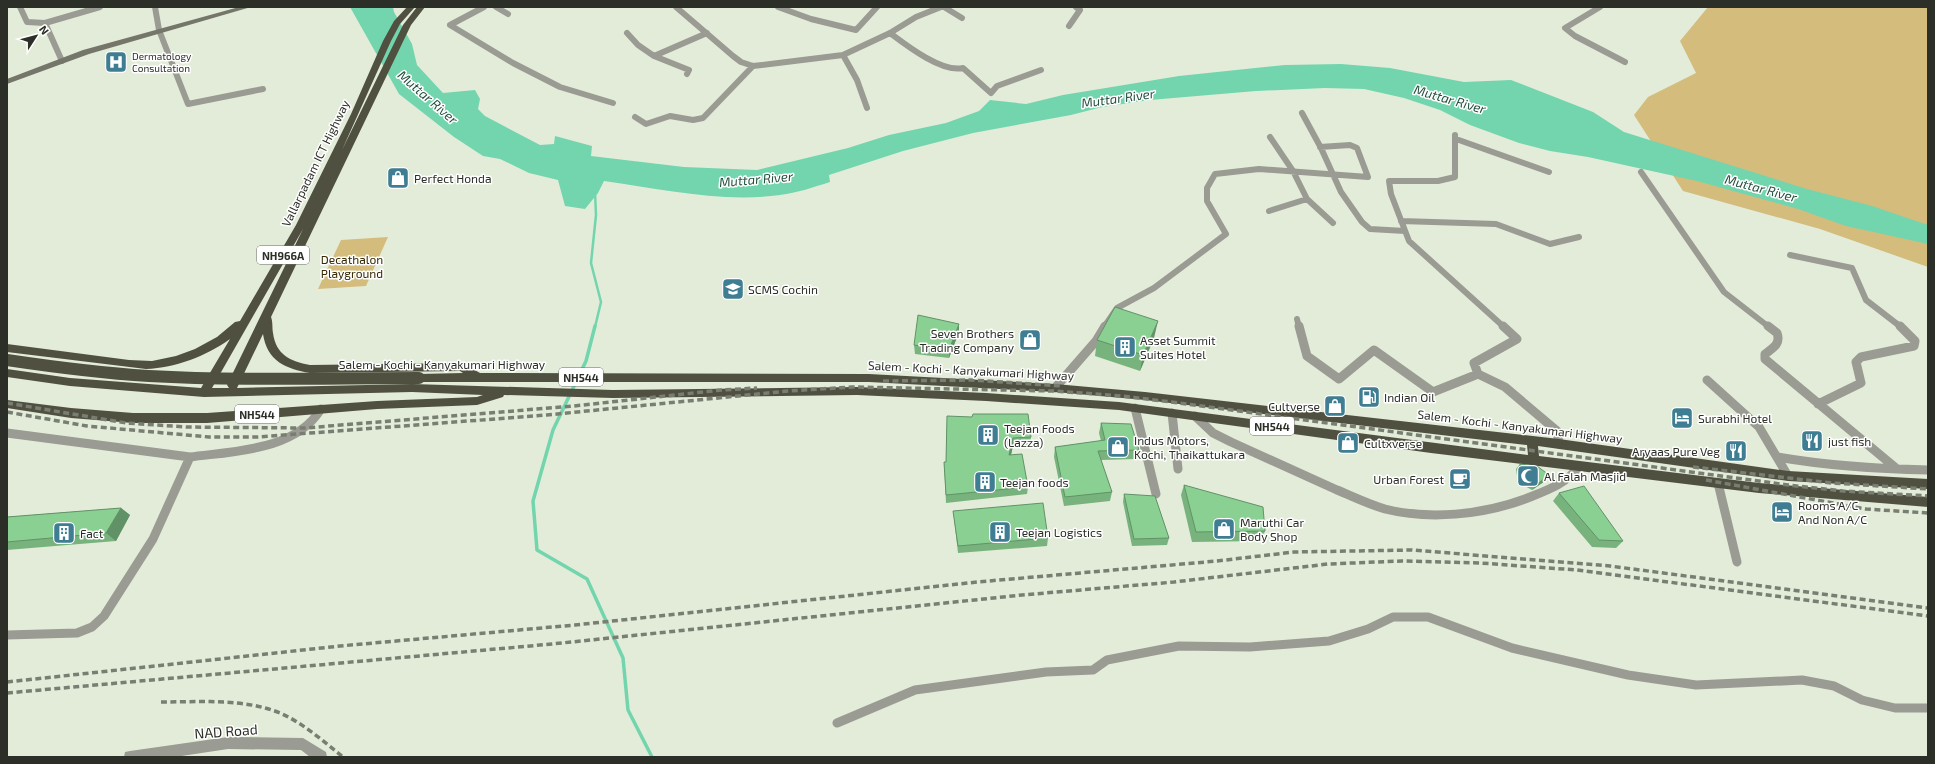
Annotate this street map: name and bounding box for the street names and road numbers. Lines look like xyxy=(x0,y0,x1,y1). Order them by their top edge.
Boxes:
street label: Vallarpadam ICT Highway xyxy=(278,97,352,229)
road number: NH966A xyxy=(257,246,309,264)
street label: Salem - Kochi - Kanyakumari Highway xyxy=(339,357,546,371)
street label: Salem - Kochi - Kanyakumari Highway xyxy=(868,358,1075,382)
road number: NH544 xyxy=(559,368,603,386)
road number: NH544 xyxy=(235,405,279,423)
street label: Salem - Kochi - Kanyakumari Highway xyxy=(1417,406,1624,446)
road number: NH544 xyxy=(1250,417,1294,435)
street label: NAD Road xyxy=(194,720,258,742)

